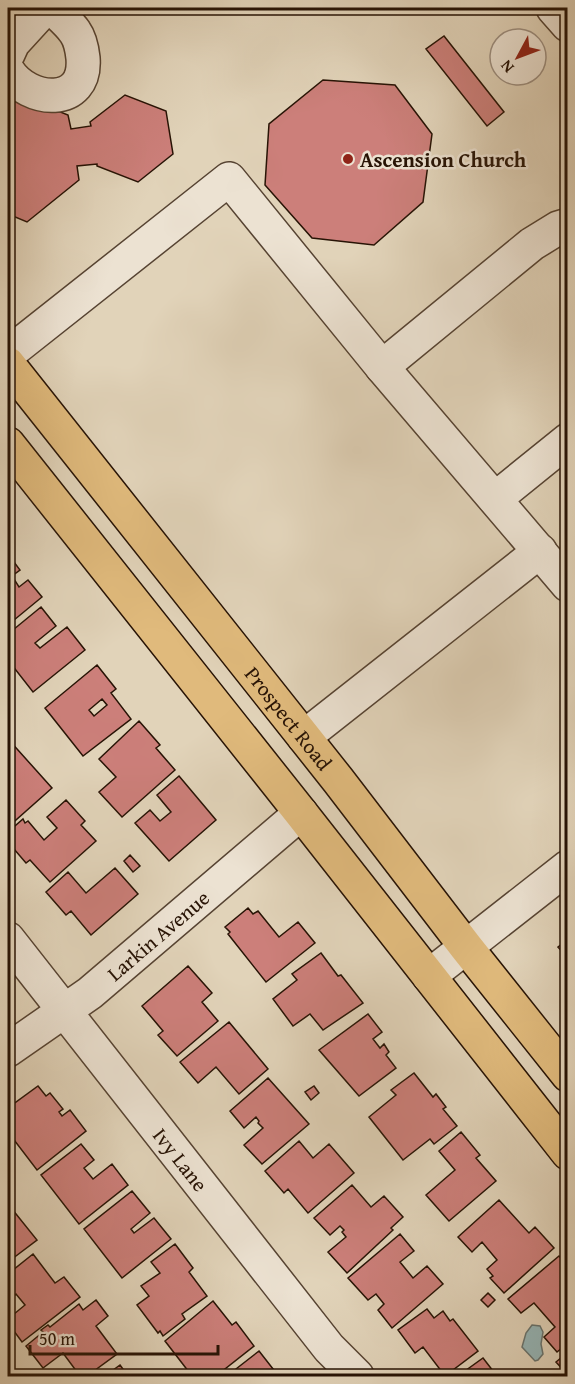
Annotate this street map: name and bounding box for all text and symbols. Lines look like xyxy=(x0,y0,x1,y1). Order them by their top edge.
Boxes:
north arrow xyxy=(488,27,548,87)
text: N xyxy=(494,55,519,79)
place label: Ascension Church xyxy=(360,144,527,175)
marker: Ascension Church xyxy=(341,152,355,166)
street label: Prospect Road xyxy=(238,659,340,777)
street label: Larkin Avenue xyxy=(100,882,216,988)
street label: Ivy Lane xyxy=(146,1121,216,1198)
scale bar xyxy=(30,1318,218,1356)
text: 50 m xyxy=(39,1325,75,1352)

